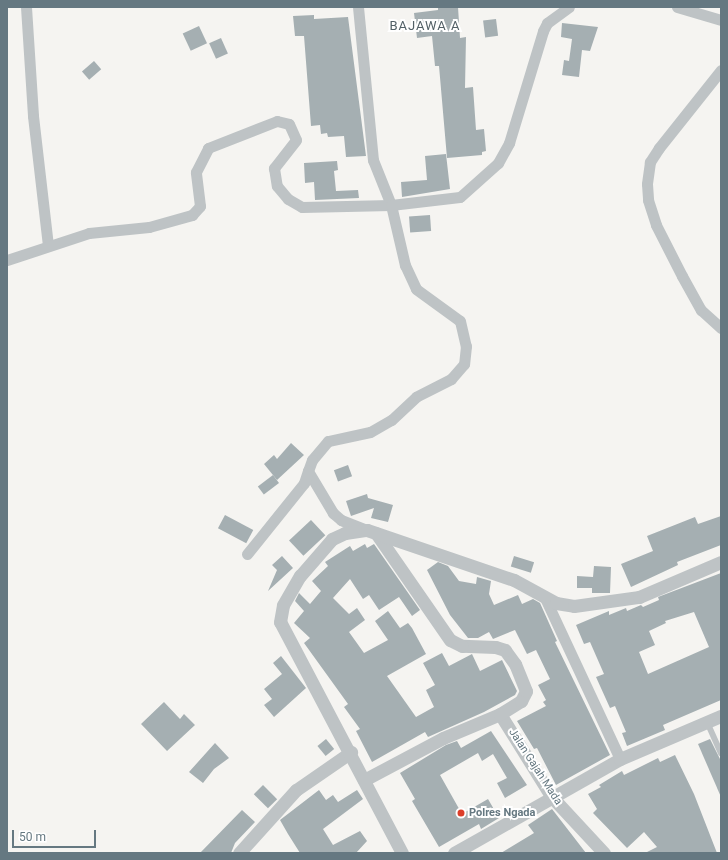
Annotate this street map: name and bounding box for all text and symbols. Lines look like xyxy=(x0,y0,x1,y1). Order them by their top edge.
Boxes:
district label: BAJAWA A xyxy=(389,18,461,34)
street label: Jalan Gajah Mada xyxy=(505,726,565,808)
place label: Polres Ngada xyxy=(469,806,535,820)
marker: Polres Ngada xyxy=(456,808,466,818)
scale bar xyxy=(14,822,98,848)
text: 50 m xyxy=(19,830,46,844)

